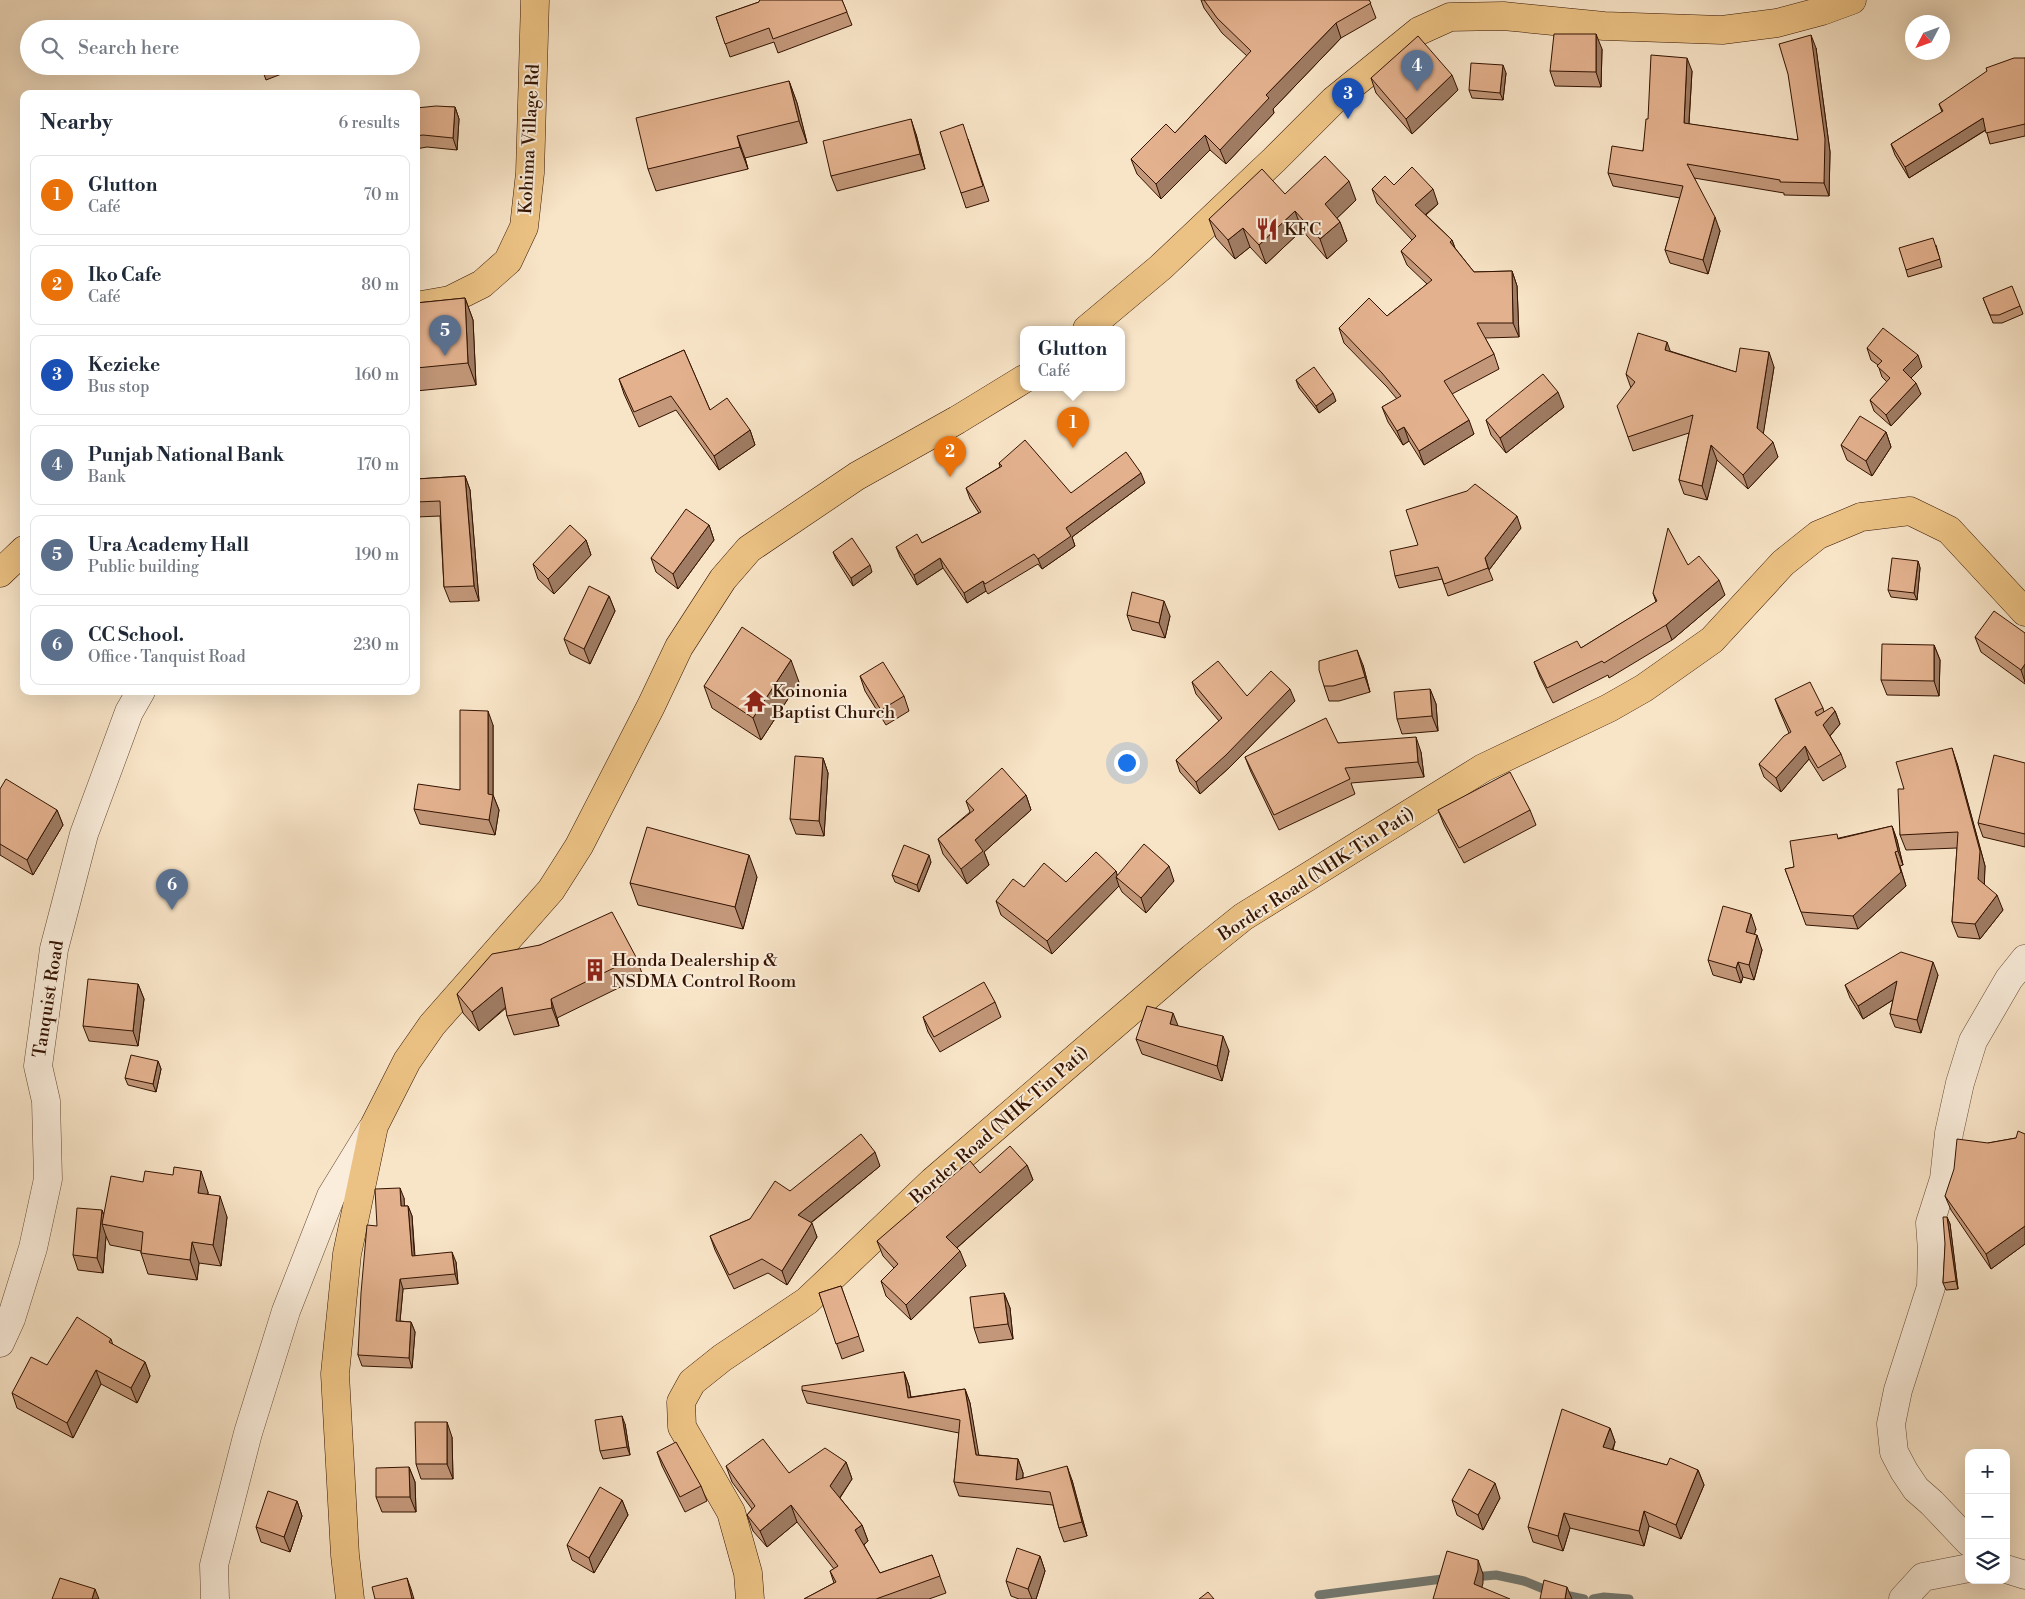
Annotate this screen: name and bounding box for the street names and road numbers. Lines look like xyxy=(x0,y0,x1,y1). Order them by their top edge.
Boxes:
street label: Kohima Village Rd xyxy=(514,63,545,215)
street label: Border Road (NHK-Tin Pati) xyxy=(1213,802,1419,947)
street label: Tanquist Road xyxy=(28,938,69,1059)
street label: Border Road (NHK-Tin Pati) xyxy=(904,1041,1094,1210)

